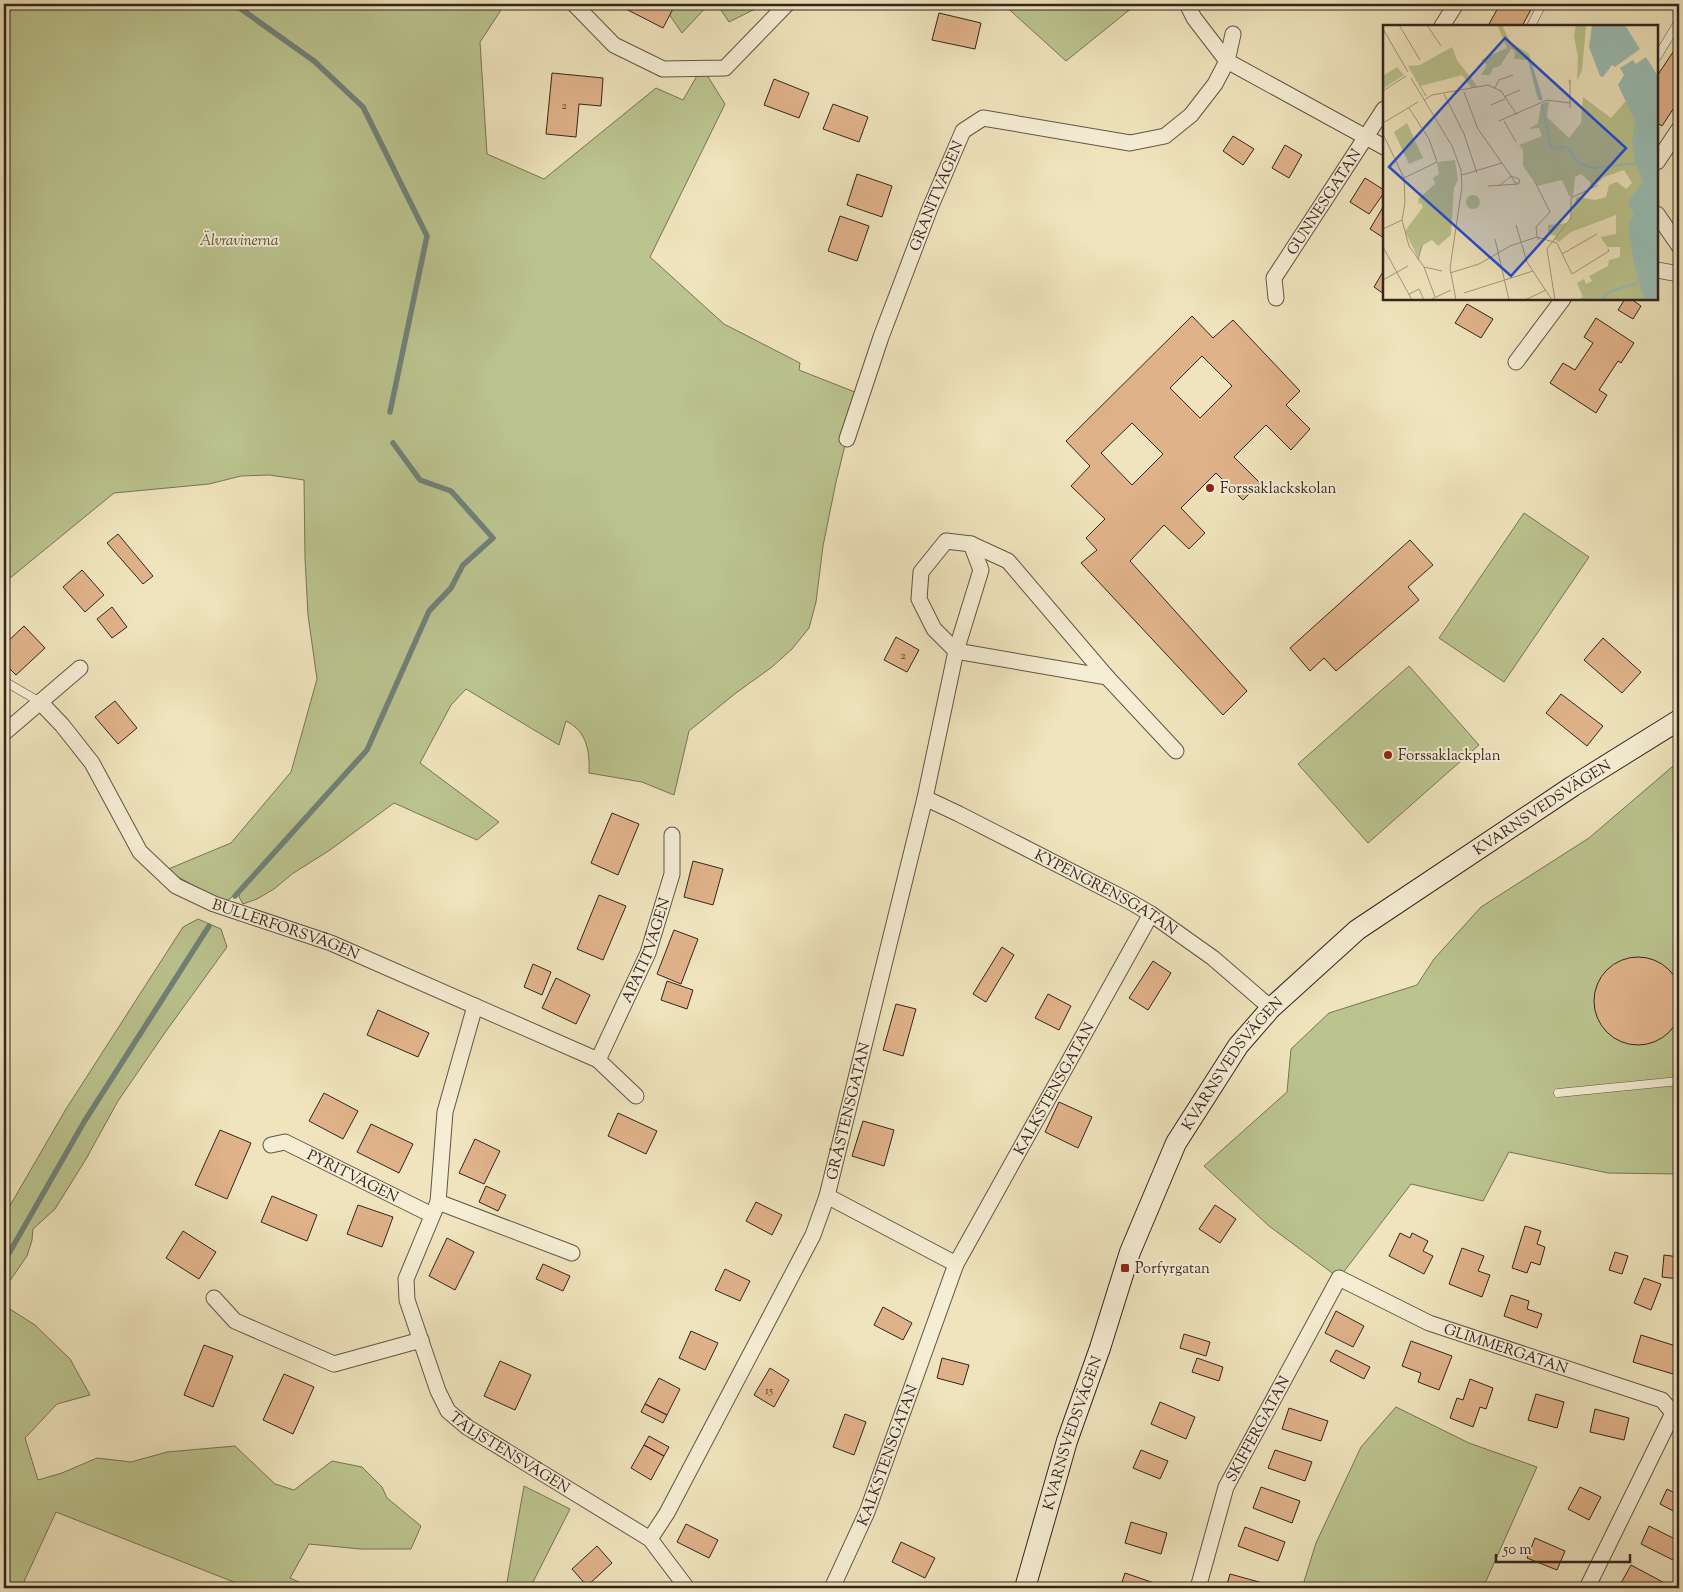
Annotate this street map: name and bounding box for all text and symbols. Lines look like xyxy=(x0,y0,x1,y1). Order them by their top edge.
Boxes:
inset map xyxy=(1383,25,1658,300)
house number: 2 xyxy=(561,97,567,115)
street label: GRANITVÄGEN xyxy=(906,138,969,255)
street label: GUNNESGATAN xyxy=(1282,145,1367,260)
park label: Älvravinerna xyxy=(200,230,279,252)
place label: Forssaklackskolan xyxy=(1220,479,1337,500)
marker: Forssaklackskolan xyxy=(1204,482,1216,494)
house number: 2 xyxy=(900,647,906,665)
place label: Forssaklackplan xyxy=(1398,746,1501,767)
marker: Forssaklackplan xyxy=(1382,749,1394,761)
street label: KVARNSVEDSVÄGEN xyxy=(1470,756,1616,861)
street label: KYPENGRENSGATAN xyxy=(1030,845,1181,941)
street label: BULLERFORSVÄGEN xyxy=(209,895,362,966)
street label: APATITVÄGEN xyxy=(617,895,676,1007)
street label: KVARNSVEDSVÄGEN xyxy=(1178,993,1288,1135)
street label: KALKSTENSGATAN xyxy=(1010,1019,1100,1159)
street label: GRÅSTENSGATAN xyxy=(822,1040,876,1182)
street label: PYRITVÄGEN xyxy=(303,1145,401,1209)
place label: Porfyrgatan xyxy=(1135,1259,1210,1280)
marker: Porfyrgatan xyxy=(1119,1262,1131,1274)
street label: GLIMMERGATAN xyxy=(1440,1319,1570,1380)
street label: KVARNSVEDSVÄGEN xyxy=(1039,1354,1108,1513)
street label: SKIFFERGATAN xyxy=(1222,1373,1296,1486)
house number: 15 xyxy=(765,1382,773,1400)
street label: KALKSTENSGATAN xyxy=(853,1382,924,1530)
street label: TÄLJSTENSVÄGEN xyxy=(444,1408,573,1499)
scale bar xyxy=(1496,1532,1629,1564)
text: 50 m xyxy=(1502,1540,1532,1561)

